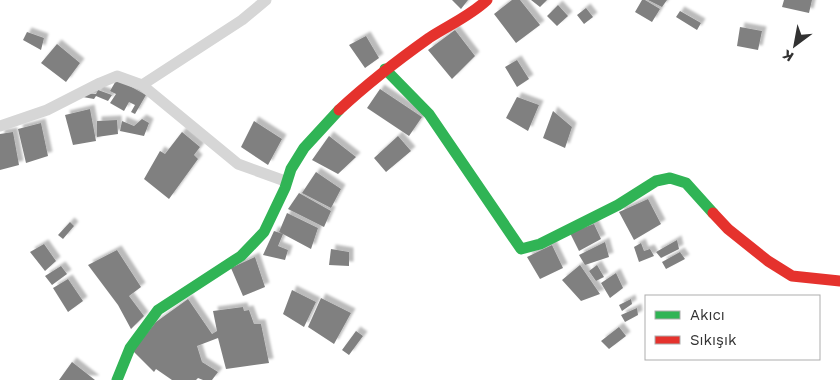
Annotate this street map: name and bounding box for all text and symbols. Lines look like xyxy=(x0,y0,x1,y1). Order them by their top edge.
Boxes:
north arrow xyxy=(770,20,820,70)
text: K xyxy=(780,47,796,65)
legend xyxy=(645,295,820,360)
text: Akıcı xyxy=(690,306,725,324)
text: Sıkışık xyxy=(690,331,737,349)

